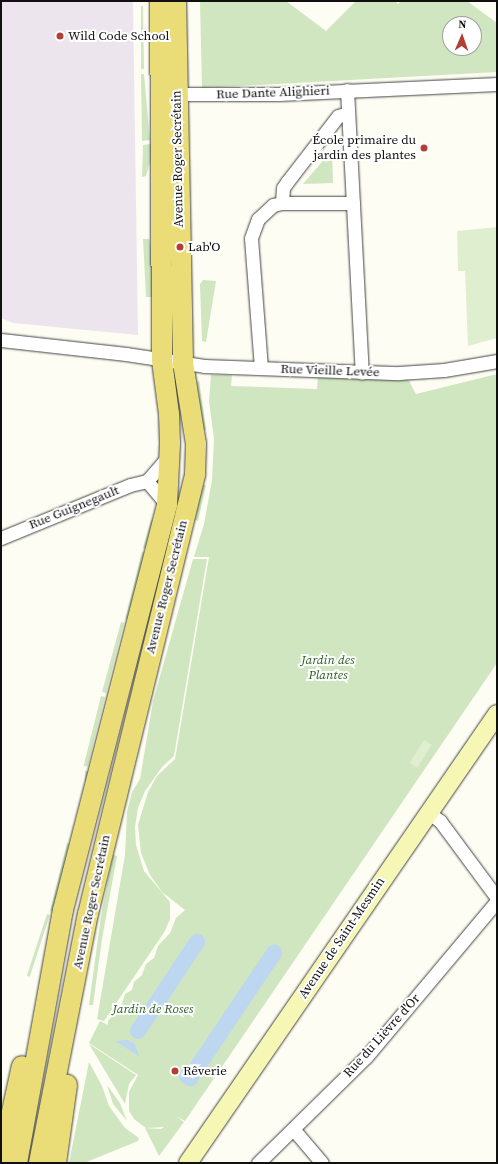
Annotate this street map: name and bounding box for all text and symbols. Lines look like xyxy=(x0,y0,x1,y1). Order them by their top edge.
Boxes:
north arrow xyxy=(442,16,482,56)
text: N xyxy=(458,17,467,32)
place label: Wild Code School xyxy=(68,28,169,44)
marker: Wild Code School xyxy=(55,31,65,41)
street label: Rue Dante Alighieri xyxy=(216,83,330,103)
street label: Avenue Roger Secrétain xyxy=(169,90,187,228)
place label: École primaire du jardin des plantes xyxy=(312,133,416,164)
marker: École primaire du jardin des plantes xyxy=(419,143,429,153)
place label: Lab'O xyxy=(188,239,221,255)
marker: Lab'O xyxy=(175,242,185,252)
street label: Rue Vieille Levée xyxy=(280,361,380,381)
street label: Rue Guignegault xyxy=(27,483,121,533)
street label: Avenue Roger Secrétain xyxy=(143,519,191,655)
park label: Jardin des Plantes xyxy=(301,653,355,684)
street label: Avenue Roger Secrétain xyxy=(70,833,114,971)
street label: Avenue de Saint-Mesmin xyxy=(296,874,388,1002)
street label: Rue du Lièvre d'Or xyxy=(340,991,424,1081)
park label: Jardin de Roses xyxy=(112,1001,194,1017)
place label: Rêverie xyxy=(183,1063,227,1079)
marker: Rêverie xyxy=(170,1066,180,1076)

